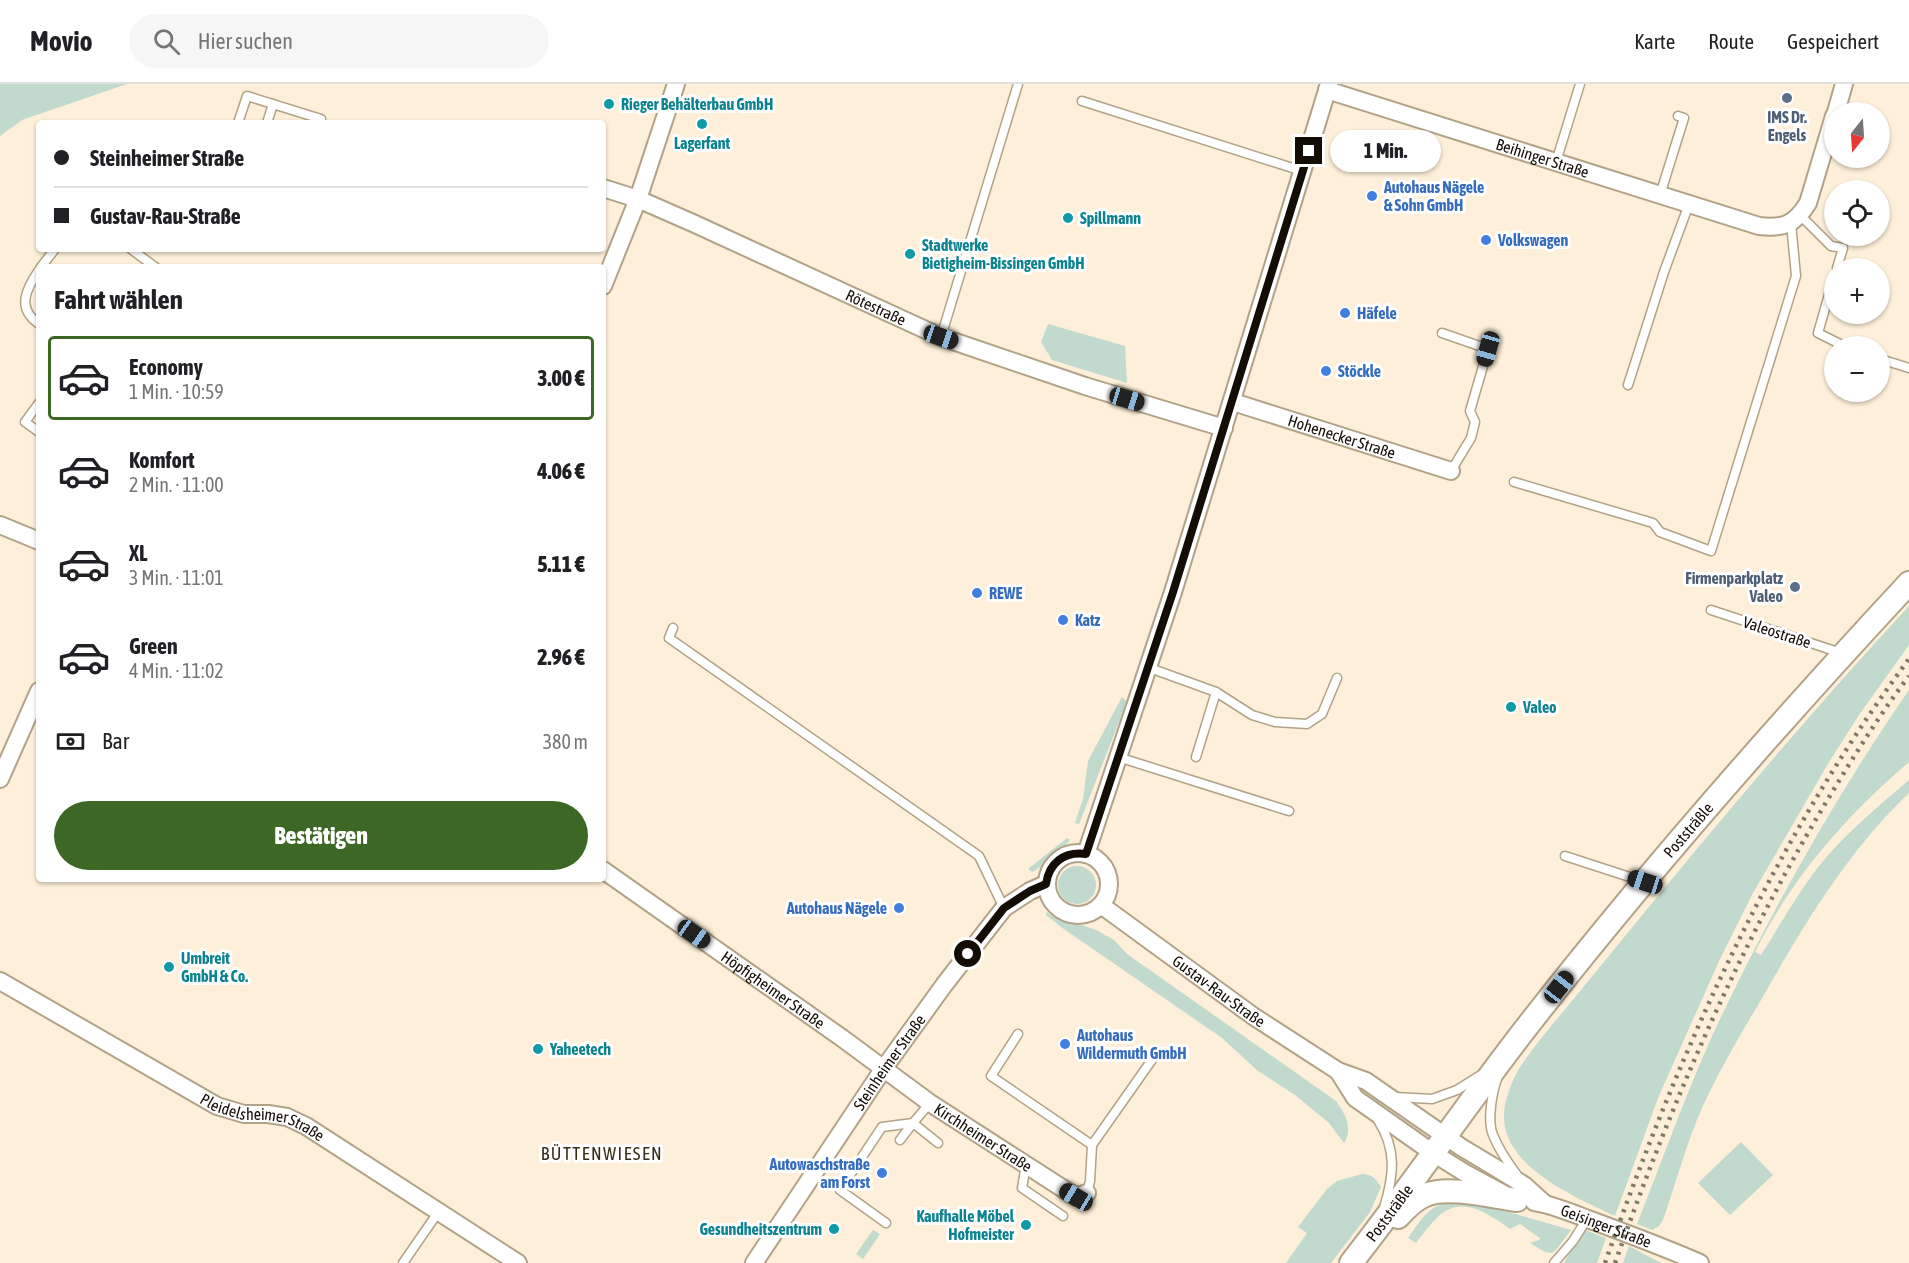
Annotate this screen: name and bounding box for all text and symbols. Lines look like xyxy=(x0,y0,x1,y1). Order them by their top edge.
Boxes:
search box xyxy=(129,14,549,68)
text: Movio xyxy=(30,25,93,57)
icon: search xyxy=(150,25,183,58)
text: Hier suchen xyxy=(198,28,293,54)
text: Karte xyxy=(1634,29,1675,53)
text: Route xyxy=(1708,29,1754,53)
text: Gespeichert xyxy=(1787,29,1879,53)
marker: IMS Dr. Engels xyxy=(1780,91,1794,105)
place label: Rieger Behälterbau GmbH xyxy=(621,95,773,113)
marker: Rieger Behälterbau GmbH xyxy=(602,97,616,111)
north arrow xyxy=(1824,102,1890,168)
map controls xyxy=(1824,102,1890,402)
place label: IMS Dr. Engels xyxy=(1767,108,1807,144)
marker: Lagerfant xyxy=(695,117,709,131)
callout: 1 Min. xyxy=(1330,130,1441,172)
place label: Lagerfant xyxy=(674,134,731,152)
street label: Beihinger Straße xyxy=(1494,135,1591,181)
route end xyxy=(1295,137,1322,164)
text: 1 Min. xyxy=(1364,139,1407,162)
text: Steinheimer Straße xyxy=(90,145,244,171)
place label: Autohaus Nägele & Sohn GmbH xyxy=(1383,178,1484,214)
button: locate xyxy=(1824,180,1890,246)
marker: Autohaus Nägele & Sohn GmbH xyxy=(1365,189,1379,203)
text: Gustav-Rau-Straße xyxy=(90,203,241,229)
place label: Spillmann xyxy=(1080,209,1141,227)
marker: Spillmann xyxy=(1061,211,1075,225)
place label: Volkswagen xyxy=(1497,231,1568,249)
marker: Volkswagen xyxy=(1479,233,1493,247)
place label: Stadtwerke Bietigheim-Bissingen GmbH xyxy=(922,236,1085,272)
marker: Stadtwerke Bietigheim-Bissingen GmbH xyxy=(903,247,917,261)
button: + xyxy=(1824,258,1890,324)
text: Fahrt wählen xyxy=(54,284,183,315)
street label: Rötestraße xyxy=(843,286,909,329)
place label: Häfele xyxy=(1357,304,1397,322)
marker: Häfele xyxy=(1338,306,1352,320)
car xyxy=(921,323,961,351)
car xyxy=(1474,329,1502,369)
button: − xyxy=(1824,336,1890,402)
icon: car xyxy=(57,351,111,405)
text: Economy xyxy=(129,354,203,380)
place label: Stöckle xyxy=(1338,362,1381,380)
marker: Stöckle xyxy=(1319,364,1333,378)
text: 3.00 € xyxy=(537,365,585,391)
text: 1 Min. · 10:59 xyxy=(129,380,224,403)
car xyxy=(1107,385,1147,413)
street label: Hohenecker Straße xyxy=(1286,411,1398,462)
icon: car xyxy=(57,444,111,498)
text: Komfort xyxy=(129,447,195,473)
text: 4.06 € xyxy=(537,458,585,484)
text: 2 Min. · 11:00 xyxy=(129,473,224,496)
icon: car xyxy=(57,537,111,591)
text: XL xyxy=(129,540,147,566)
text: 5.11 € xyxy=(537,551,585,577)
text: 3 Min. · 11:01 xyxy=(129,566,224,589)
place label: Firmenparkplatz Valeo xyxy=(1685,569,1783,605)
marker: Firmenparkplatz Valeo xyxy=(1788,580,1802,594)
place label: REWE xyxy=(989,584,1022,602)
marker: REWE xyxy=(970,586,984,600)
place label: Katz xyxy=(1075,611,1101,629)
marker: Katz xyxy=(1056,613,1070,627)
street label: Valeostraße xyxy=(1741,613,1813,651)
icon: car xyxy=(57,630,111,684)
text: Green xyxy=(129,633,178,659)
text: 2.96 € xyxy=(537,644,585,670)
text: 4 Min. · 11:02 xyxy=(129,659,224,682)
place label: Valeo xyxy=(1522,698,1557,716)
marker: Valeo xyxy=(1504,700,1518,714)
icon: cash xyxy=(54,725,87,758)
text: Bar xyxy=(102,728,129,754)
text: 380 m xyxy=(543,730,588,753)
street label: Poststräßle xyxy=(1660,799,1717,861)
button: Bestätigen xyxy=(54,801,588,870)
car xyxy=(1625,868,1665,896)
place label: Autohaus Nägele xyxy=(786,899,887,917)
marker: Autohaus Nägele xyxy=(892,901,906,915)
car xyxy=(674,916,714,952)
route start xyxy=(954,940,981,967)
street label: Höpfigheimer Straße xyxy=(718,947,828,1032)
place label: Umbreit GmbH & Co. xyxy=(181,949,248,985)
street label: Gustav-Rau-Straße xyxy=(1169,951,1269,1030)
marker: Umbreit GmbH & Co. xyxy=(162,960,176,974)
car xyxy=(1541,967,1577,1007)
street label: Steinheimer Straße xyxy=(850,1011,929,1113)
place label: Autohaus Wildermuth GmbH xyxy=(1076,1026,1187,1062)
marker: Autohaus Wildermuth GmbH xyxy=(1058,1037,1072,1051)
place label: Yaheetech xyxy=(549,1040,611,1058)
marker: Yaheetech xyxy=(531,1042,545,1056)
street label: Pleidelsheimer Straße xyxy=(197,1089,328,1145)
street label: Kirchheimer Straße xyxy=(931,1099,1035,1175)
district label: BÜTTENWIESEN xyxy=(541,1143,663,1164)
place label: Autowaschstraße am Forst xyxy=(769,1155,870,1191)
marker: Autowaschstraße am Forst xyxy=(875,1166,889,1180)
car xyxy=(1056,1180,1096,1214)
street label: Poststräßle xyxy=(1362,1181,1416,1245)
street label: Geisinger Straße xyxy=(1558,1201,1654,1251)
place label: Kaufhalle Möbel Hofmeister xyxy=(917,1207,1015,1243)
marker: Kaufhalle Möbel Hofmeister xyxy=(1019,1218,1033,1232)
place label: Gesundheitszentrum xyxy=(699,1220,822,1238)
marker: Gesundheitszentrum xyxy=(827,1222,841,1236)

